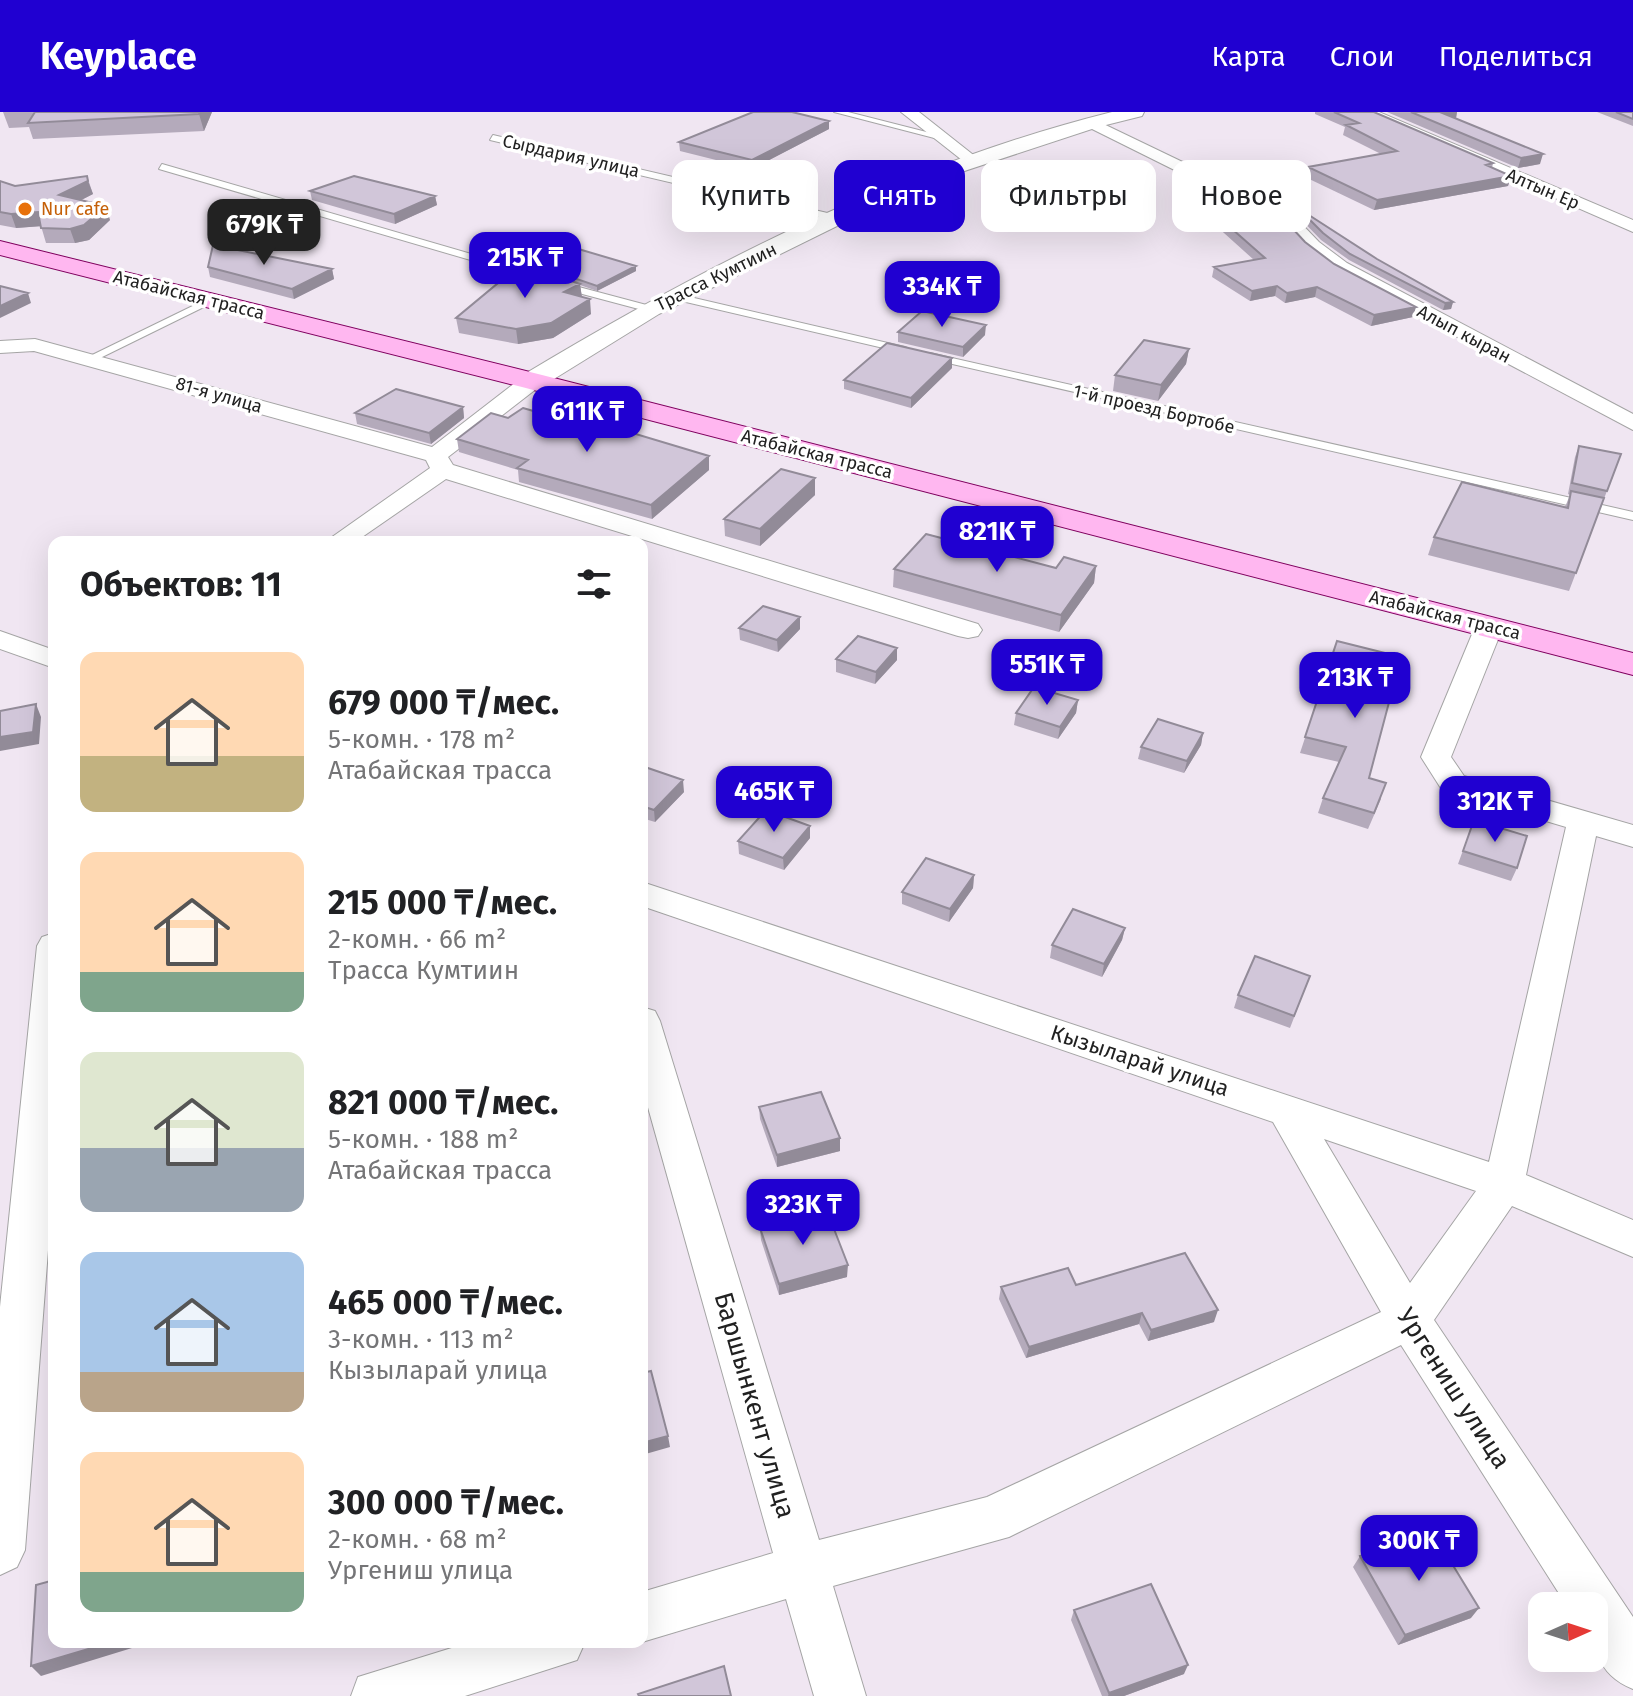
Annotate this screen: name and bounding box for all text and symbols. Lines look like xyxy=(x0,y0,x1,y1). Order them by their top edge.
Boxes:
text: Keyplace xyxy=(40,33,197,79)
text: Карта xyxy=(1211,40,1286,73)
text: Слои xyxy=(1330,40,1395,73)
text: Поделиться xyxy=(1439,40,1593,73)
street label: Сырдария улица xyxy=(500,130,642,182)
chip: Купить xyxy=(672,160,818,232)
chip: Снять xyxy=(834,160,965,232)
chip: Фильтры xyxy=(981,160,1156,232)
chip: Новое xyxy=(1172,160,1311,232)
street label: Алтын Ер xyxy=(1503,164,1583,214)
place label: Nur cafe xyxy=(41,198,109,220)
pin: 679K ₸ xyxy=(199,199,329,267)
marker: Nur cafe xyxy=(16,200,34,218)
text: 679K ₸ xyxy=(225,209,303,240)
pin: 215K ₸ xyxy=(460,232,590,300)
street label: Трасса Кумтиин xyxy=(652,238,780,316)
text: 215K ₸ xyxy=(487,242,563,273)
pin: 334K ₸ xyxy=(877,261,1007,329)
street label: Атабайская трасса xyxy=(111,266,267,324)
text: 334K ₸ xyxy=(903,271,981,302)
street label: Алып кыран xyxy=(1413,300,1515,368)
street label: 81-я улица xyxy=(173,372,265,418)
street label: 1-й проезд Бортобе xyxy=(1071,380,1237,438)
pin: 611K ₸ xyxy=(522,386,652,454)
text: 611K ₸ xyxy=(550,396,624,427)
street label: Атабайская трасса xyxy=(739,425,895,483)
pin: 821K ₸ xyxy=(932,506,1062,574)
text: 821K ₸ xyxy=(959,516,1035,547)
icon: filters xyxy=(572,562,616,606)
text: Объектов: 11 xyxy=(80,564,282,605)
street label: Атабайская трасса xyxy=(1367,586,1523,644)
pin: 551K ₸ xyxy=(982,639,1112,707)
text: 551K ₸ xyxy=(1009,649,1085,680)
pin: 213K ₸ xyxy=(1290,652,1420,720)
text: 213K ₸ xyxy=(1317,662,1393,693)
text: 679 000 ₸/мес. xyxy=(328,682,559,723)
icon: home xyxy=(144,684,240,780)
text: 5-комн. · 178 m² xyxy=(328,724,515,755)
text: Атабайская трасса xyxy=(328,755,552,786)
pin: 465K ₸ xyxy=(709,766,839,834)
text: 465K ₸ xyxy=(734,776,814,807)
pin: 312K ₸ xyxy=(1430,776,1560,844)
text: 312K ₸ xyxy=(1457,786,1533,817)
text: 215 000 ₸/мес. xyxy=(328,882,557,923)
icon: home xyxy=(144,884,240,980)
text: 2-комн. · 66 m² xyxy=(328,924,506,955)
text: Трасса Кумтиин xyxy=(328,955,519,986)
street label: Кызыларай улица xyxy=(1047,1019,1232,1102)
text: 821 000 ₸/мес. xyxy=(328,1082,558,1123)
icon: home xyxy=(144,1084,240,1180)
text: 5-комн. · 188 m² xyxy=(328,1124,518,1155)
text: Атабайская трасса xyxy=(328,1155,552,1186)
pin: 323K ₸ xyxy=(738,1179,868,1247)
text: 323K ₸ xyxy=(765,1189,841,1220)
text: 465 000 ₸/мес. xyxy=(328,1282,563,1323)
icon: home xyxy=(144,1284,240,1380)
street label: Баршынкент улица xyxy=(707,1289,802,1522)
street label: Ургениш улица xyxy=(1390,1302,1517,1474)
text: 3-комн. · 113 m² xyxy=(328,1324,514,1355)
text: Кызыларай улица xyxy=(328,1355,548,1386)
text: 300 000 ₸/мес. xyxy=(328,1482,564,1523)
icon: home xyxy=(144,1484,240,1580)
pin: 300K ₸ xyxy=(1354,1515,1484,1583)
text: 2-комн. · 68 m² xyxy=(328,1524,507,1555)
text: 300K ₸ xyxy=(1379,1525,1459,1556)
text: Ургениш улица xyxy=(328,1555,513,1586)
north arrow xyxy=(1528,1592,1608,1672)
map controls xyxy=(1528,1592,1608,1672)

